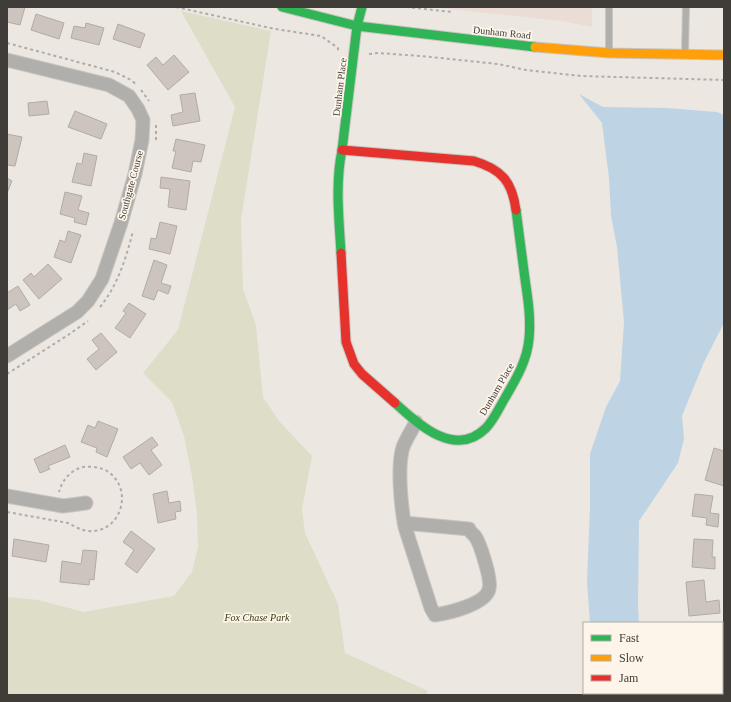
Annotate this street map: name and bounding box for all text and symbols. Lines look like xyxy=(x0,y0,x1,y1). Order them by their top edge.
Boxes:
street label: Dunham Road xyxy=(473,24,531,41)
street label: Dunham Place xyxy=(330,57,349,117)
street label: Southgate Course xyxy=(116,149,145,221)
street label: Dunham Place xyxy=(477,361,516,417)
park label: Fox Chase Park xyxy=(224,612,290,623)
legend xyxy=(583,622,723,694)
text: Fast xyxy=(619,631,640,645)
text: Slow xyxy=(619,651,644,665)
text: Jam xyxy=(619,671,639,685)

